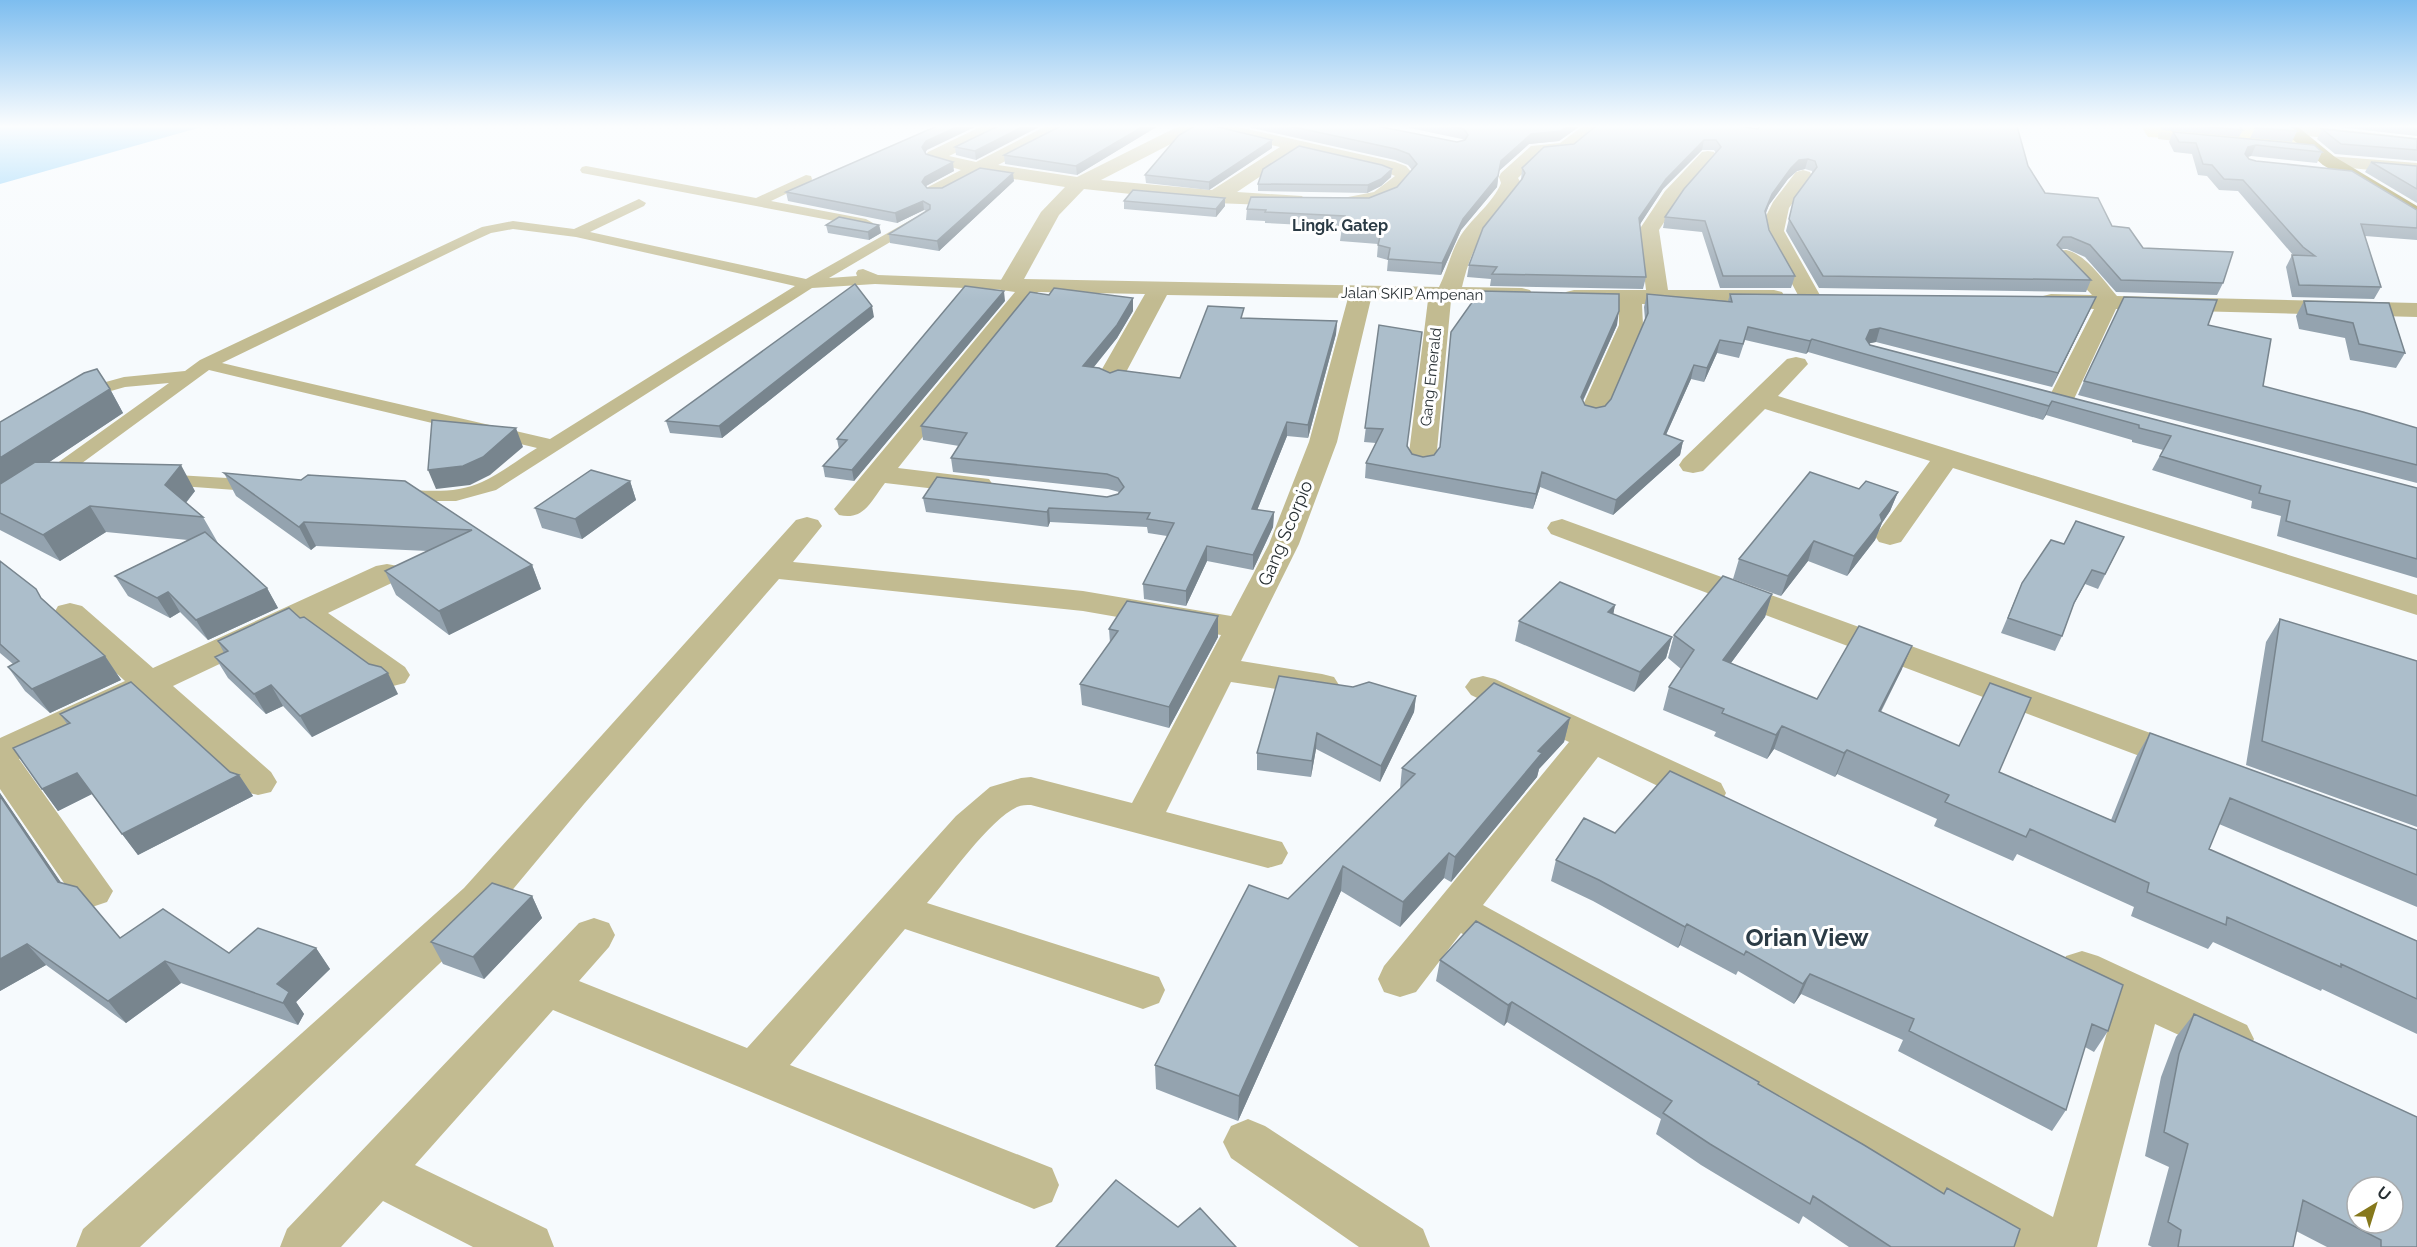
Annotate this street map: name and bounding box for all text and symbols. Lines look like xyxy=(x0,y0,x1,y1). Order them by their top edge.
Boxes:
district label: Lingk. Gatep xyxy=(1292,216,1388,235)
street label: Jalan SKIP Ampenan xyxy=(1341,284,1483,304)
street label: Gang Emerald xyxy=(1417,327,1445,427)
street label: Gang Scorpio xyxy=(1253,477,1317,589)
district label: Orian View xyxy=(1745,923,1869,952)
north arrow xyxy=(2345,1175,2405,1235)
text: U xyxy=(2373,1182,2395,1205)

